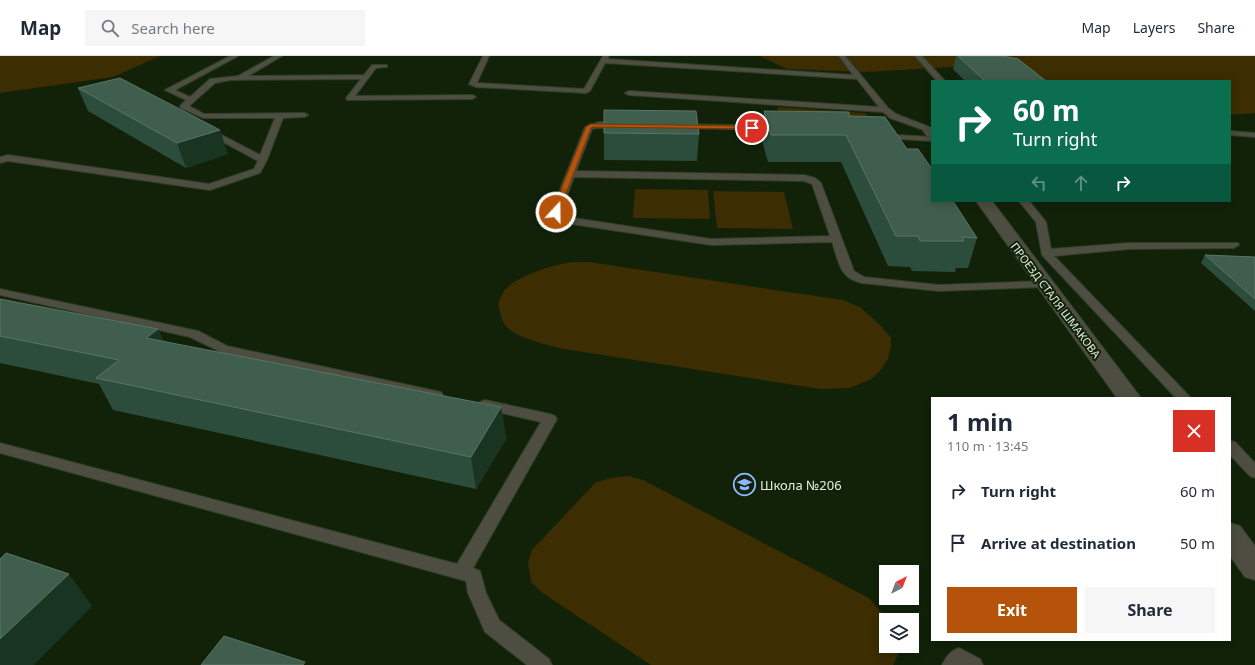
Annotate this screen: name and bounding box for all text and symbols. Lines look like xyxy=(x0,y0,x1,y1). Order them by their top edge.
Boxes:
search box xyxy=(85,10,365,46)
text: Map xyxy=(20,15,61,41)
icon: search xyxy=(99,17,121,39)
text: Search here xyxy=(131,18,215,38)
text: Map xyxy=(1082,18,1111,37)
text: Layers xyxy=(1133,18,1175,37)
text: Share xyxy=(1197,18,1235,37)
text: 60 m xyxy=(1013,91,1080,129)
icon: right xyxy=(947,96,999,148)
pin xyxy=(735,111,769,145)
icon: arrive xyxy=(741,117,763,139)
text: Turn right xyxy=(1013,127,1097,151)
icon: left xyxy=(1028,172,1050,194)
icon: ahead xyxy=(1070,172,1092,194)
icon: right xyxy=(1112,172,1134,194)
position arrow xyxy=(535,191,577,233)
street label: ПРОЕЗД СТАЛЯ ШМАКОВА xyxy=(1008,239,1105,362)
text: 1 min xyxy=(947,405,1013,438)
button: close xyxy=(1173,410,1215,452)
text: 110 m · 13:45 xyxy=(947,437,1028,455)
school or university icon: Школа №206 xyxy=(731,472,757,498)
place label: Школа №206 xyxy=(760,476,842,494)
icon: right xyxy=(947,480,969,502)
text: Turn right xyxy=(981,481,1056,501)
text: 60 m xyxy=(1180,481,1215,501)
icon: arrive xyxy=(947,532,969,554)
text: Arrive at destination xyxy=(981,533,1136,553)
text: 50 m xyxy=(1180,533,1215,553)
north arrow xyxy=(879,565,919,605)
map controls xyxy=(879,565,919,653)
button: Exit xyxy=(947,587,1077,633)
button: Share xyxy=(1085,587,1215,633)
button: layers xyxy=(879,613,919,653)

